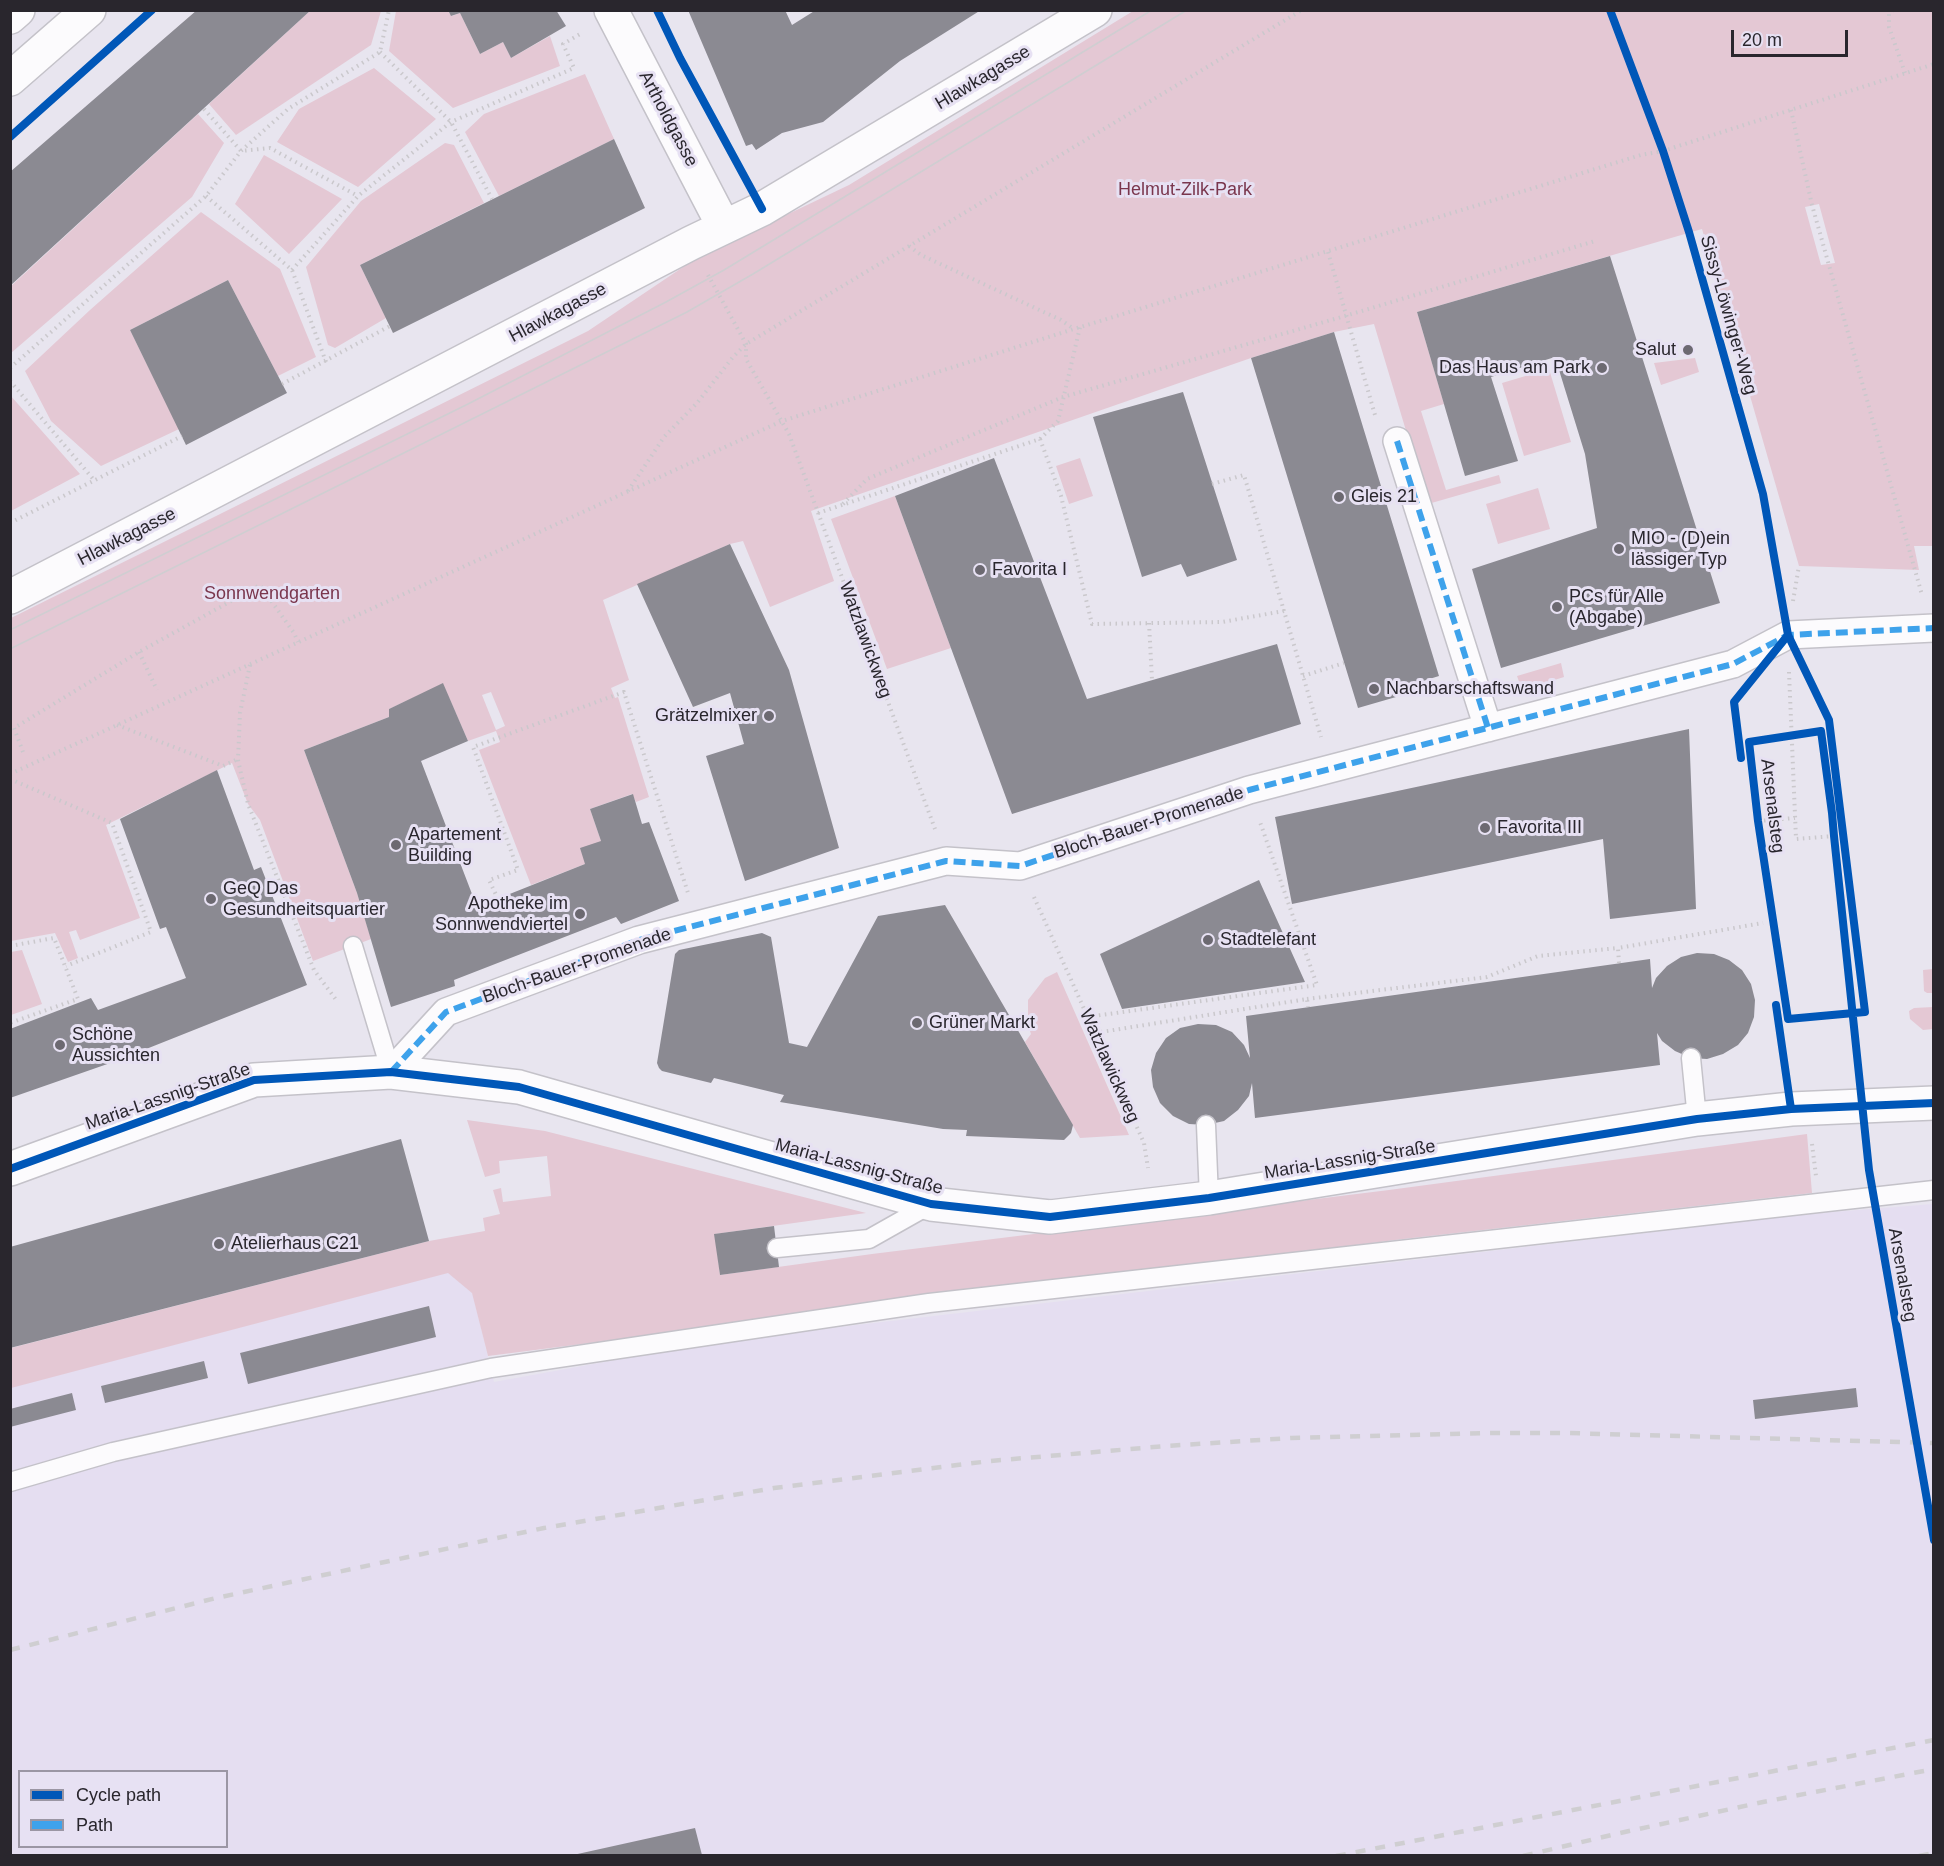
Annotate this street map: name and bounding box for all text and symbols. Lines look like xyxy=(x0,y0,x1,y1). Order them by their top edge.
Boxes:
scale bar xyxy=(1734,18,1851,56)
text: 20 m xyxy=(1742,30,1782,50)
street label: Hlawkagasse xyxy=(932,41,1034,115)
street label: Artholdgasse xyxy=(634,68,702,170)
park label: Helmut-Zilk-Park xyxy=(1118,179,1252,201)
street label: Sissy-Löwinger-Weg xyxy=(1695,233,1761,397)
street label: Hlawkagasse xyxy=(506,278,610,348)
place label: Salut xyxy=(1635,339,1676,361)
marker: Salut xyxy=(1681,343,1695,357)
place label: Das Haus am Park xyxy=(1439,357,1590,379)
marker: Das Haus am Park xyxy=(1595,361,1609,375)
place label: Gleis 21 xyxy=(1351,486,1417,508)
marker: Gleis 21 xyxy=(1332,490,1346,504)
street label: Hlawkagasse xyxy=(74,503,180,571)
place label: MIO - (D)ein lässiger Typ xyxy=(1631,528,1730,570)
marker: MIO - (D)ein lässiger Typ xyxy=(1612,542,1626,556)
place label: Favorita I xyxy=(992,559,1067,581)
marker: Favorita I xyxy=(973,563,987,577)
street label: Watzlawickweg xyxy=(834,579,896,701)
park label: Sonnwendgarten xyxy=(204,583,340,605)
place label: PCs für Alle (Abgabe) xyxy=(1569,586,1664,628)
marker: PCs für Alle (Abgabe) xyxy=(1550,600,1564,614)
place label: Nachbarschaftswand xyxy=(1386,678,1554,700)
marker: Nachbarschaftswand xyxy=(1367,682,1381,696)
place label: Grätzelmixer xyxy=(655,705,757,727)
marker: Grätzelmixer xyxy=(762,709,776,723)
street label: Arsenalsteg xyxy=(1755,758,1789,854)
street label: Bloch-Bauer-Promenade xyxy=(1051,782,1247,864)
place label: Favorita III xyxy=(1497,817,1582,839)
marker: Favorita III xyxy=(1478,821,1492,835)
place label: Apartement Building xyxy=(408,824,501,866)
marker: Apartement Building xyxy=(389,838,403,852)
place label: GeQ Das Gesundheitsquartier xyxy=(223,878,385,920)
marker: GeQ Das Gesundheitsquartier xyxy=(204,892,218,906)
place label: Apotheke im Sonnwendviertel xyxy=(435,893,568,936)
marker: Apotheke im Sonnwendviertel xyxy=(573,907,587,921)
street label: Bloch-Bauer-Promenade xyxy=(480,924,674,1008)
place label: Stadtelefant xyxy=(1220,929,1316,951)
marker: Stadtelefant xyxy=(1201,933,1215,947)
street label: Watzlawickweg xyxy=(1074,1006,1144,1126)
place label: Grüner Markt xyxy=(929,1012,1035,1034)
marker: Grüner Markt xyxy=(910,1016,924,1030)
place label: Schöne Aussichten xyxy=(72,1024,160,1066)
marker: Schöne Aussichten xyxy=(53,1038,67,1052)
street label: Maria-Lassnig-Straße xyxy=(83,1059,253,1135)
street label: Maria-Lassnig-Straße xyxy=(773,1134,945,1200)
street label: Maria-Lassnig-Straße xyxy=(1263,1136,1437,1184)
street label: Arsenalsteg xyxy=(1883,1226,1921,1324)
place label: Atelierhaus C21 xyxy=(231,1233,359,1255)
marker: Atelierhaus C21 xyxy=(212,1237,226,1251)
legend xyxy=(18,1770,228,1848)
text: Cycle path xyxy=(76,1785,161,1805)
text: Path xyxy=(76,1815,113,1835)

